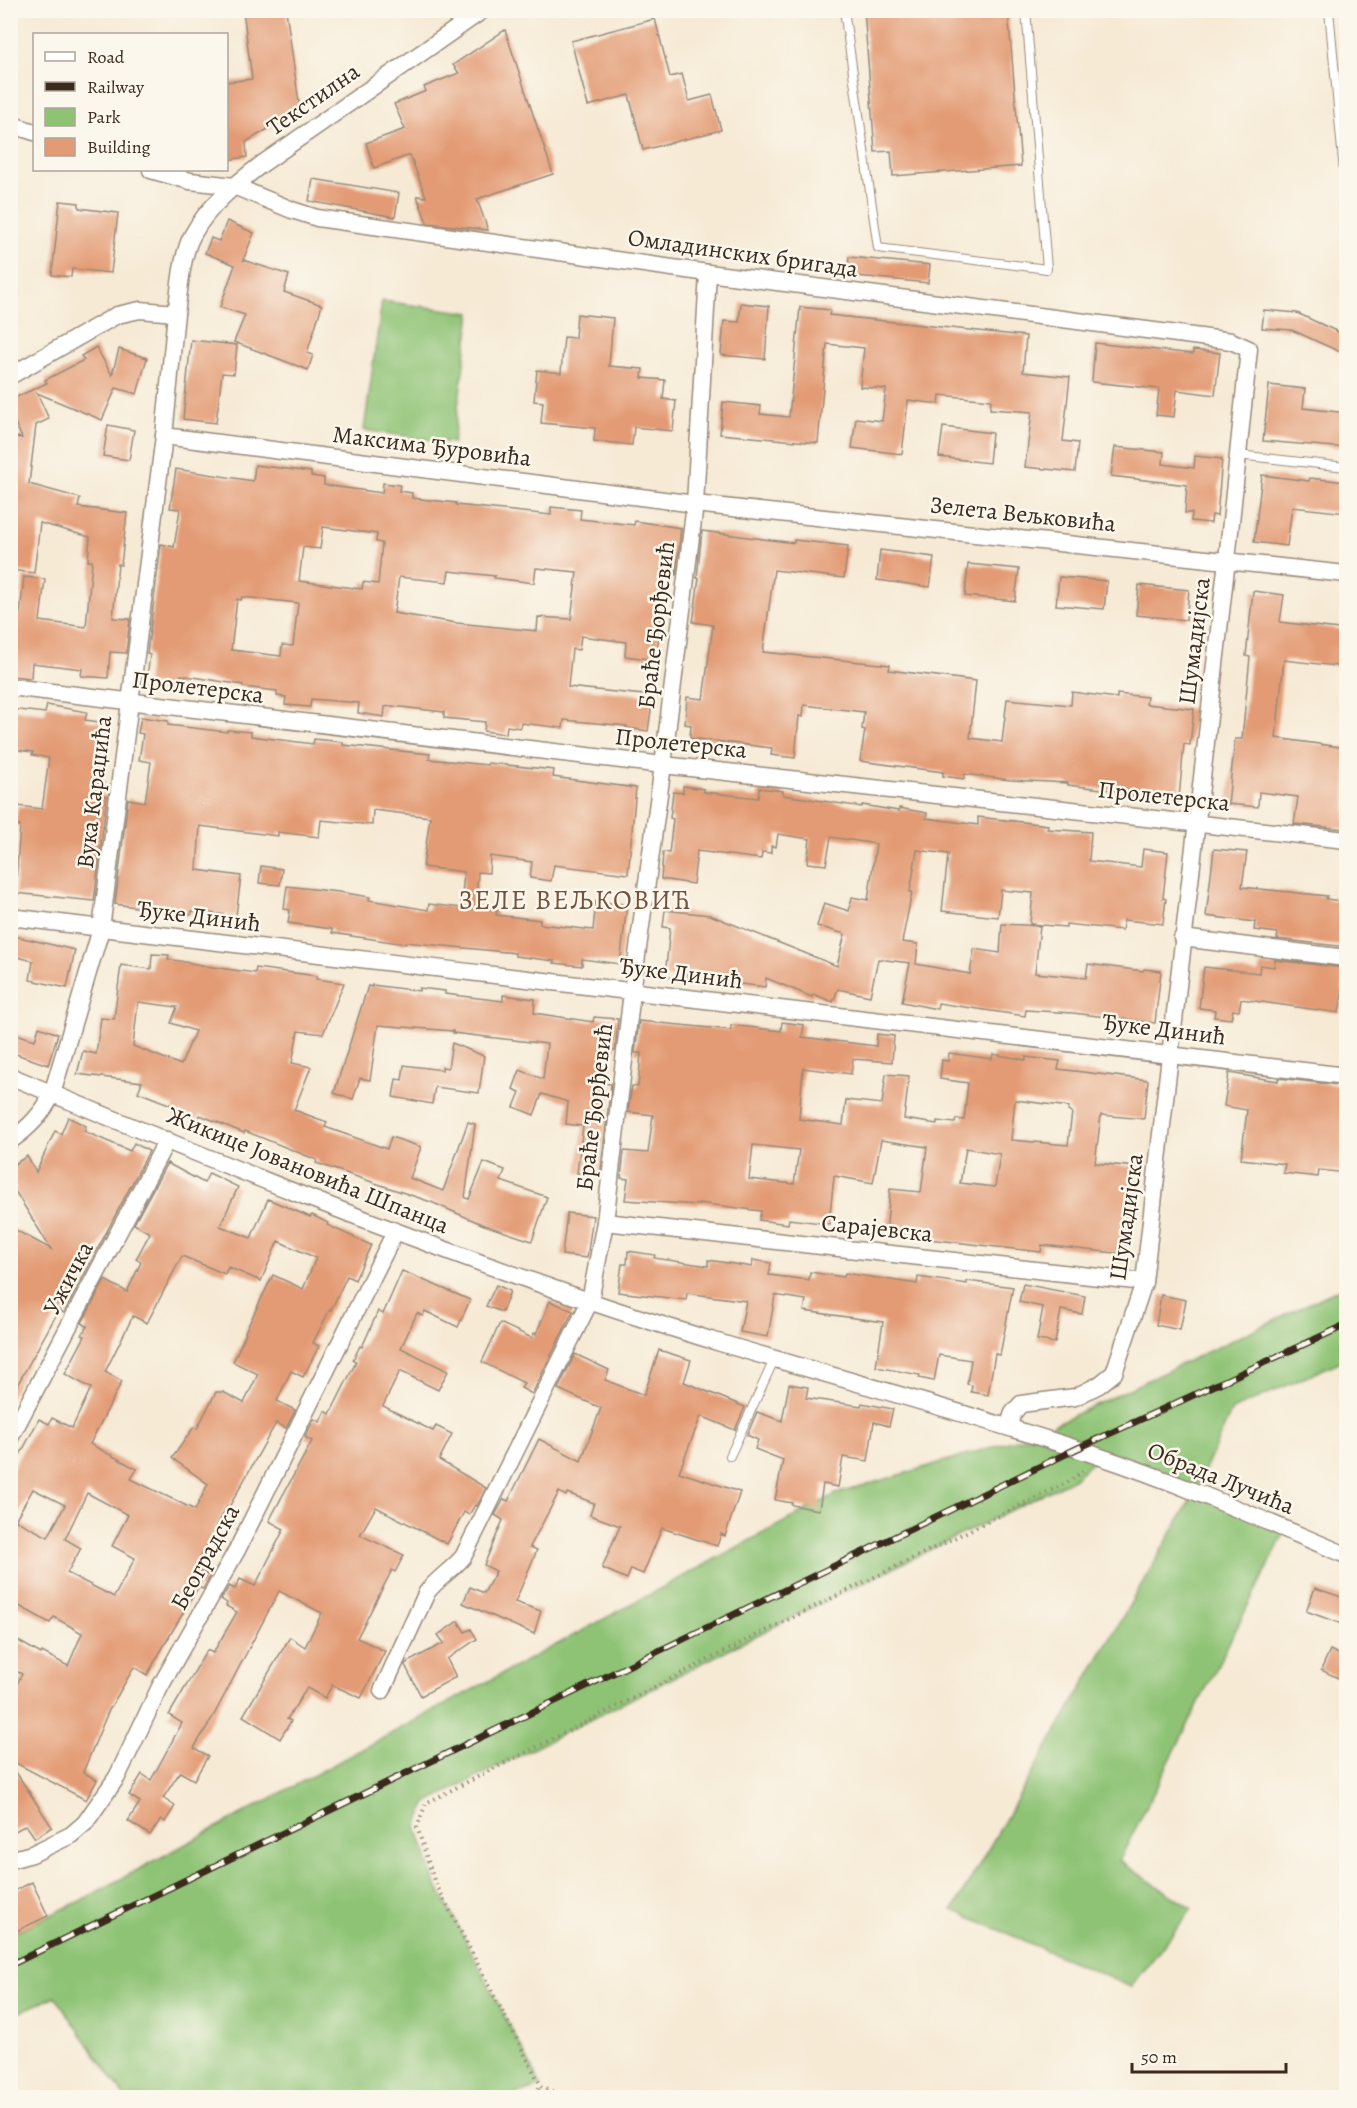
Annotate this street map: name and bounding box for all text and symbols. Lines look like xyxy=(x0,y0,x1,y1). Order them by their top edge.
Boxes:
legend xyxy=(33,33,228,171)
text: Road xyxy=(87,45,125,69)
street label: Текстилна xyxy=(260,55,366,143)
text: Railway xyxy=(87,75,145,99)
text: Park xyxy=(87,105,121,129)
text: Building xyxy=(87,135,151,159)
street label: Омладинских бригада xyxy=(626,221,860,285)
street label: Максима Ђуровића xyxy=(331,418,533,474)
street label: Зелета Вељковића xyxy=(928,488,1118,540)
street label: Браће Ђорђевић xyxy=(630,539,682,711)
street label: Шумадијска xyxy=(1170,575,1218,707)
street label: Пролетерска xyxy=(130,663,266,711)
street label: Вука Караџића xyxy=(69,714,119,870)
street label: Пролетерска xyxy=(614,720,748,766)
street label: Пролетерска xyxy=(1097,773,1231,819)
district label: ЗЕЛЕ ВЕЉКОВИЋ xyxy=(458,882,692,918)
street label: Ђуке Динић xyxy=(135,893,263,939)
street label: Ђуке Динић xyxy=(617,950,745,996)
street label: Ђуке Динић xyxy=(1100,1006,1228,1052)
street label: Браће Ђорђевић xyxy=(568,1021,620,1193)
street label: Жикице Јовановића Шпанца xyxy=(162,1099,454,1241)
street label: Шумадијска xyxy=(1101,1151,1151,1283)
street label: Сарајевска xyxy=(820,1206,934,1250)
street label: Ужичка xyxy=(35,1235,101,1321)
street label: Обрада Лучића xyxy=(1143,1434,1299,1522)
street label: Београдска xyxy=(163,1498,247,1616)
scale bar xyxy=(1132,2036,1286,2074)
text: 50 m xyxy=(1141,2045,1177,2069)

